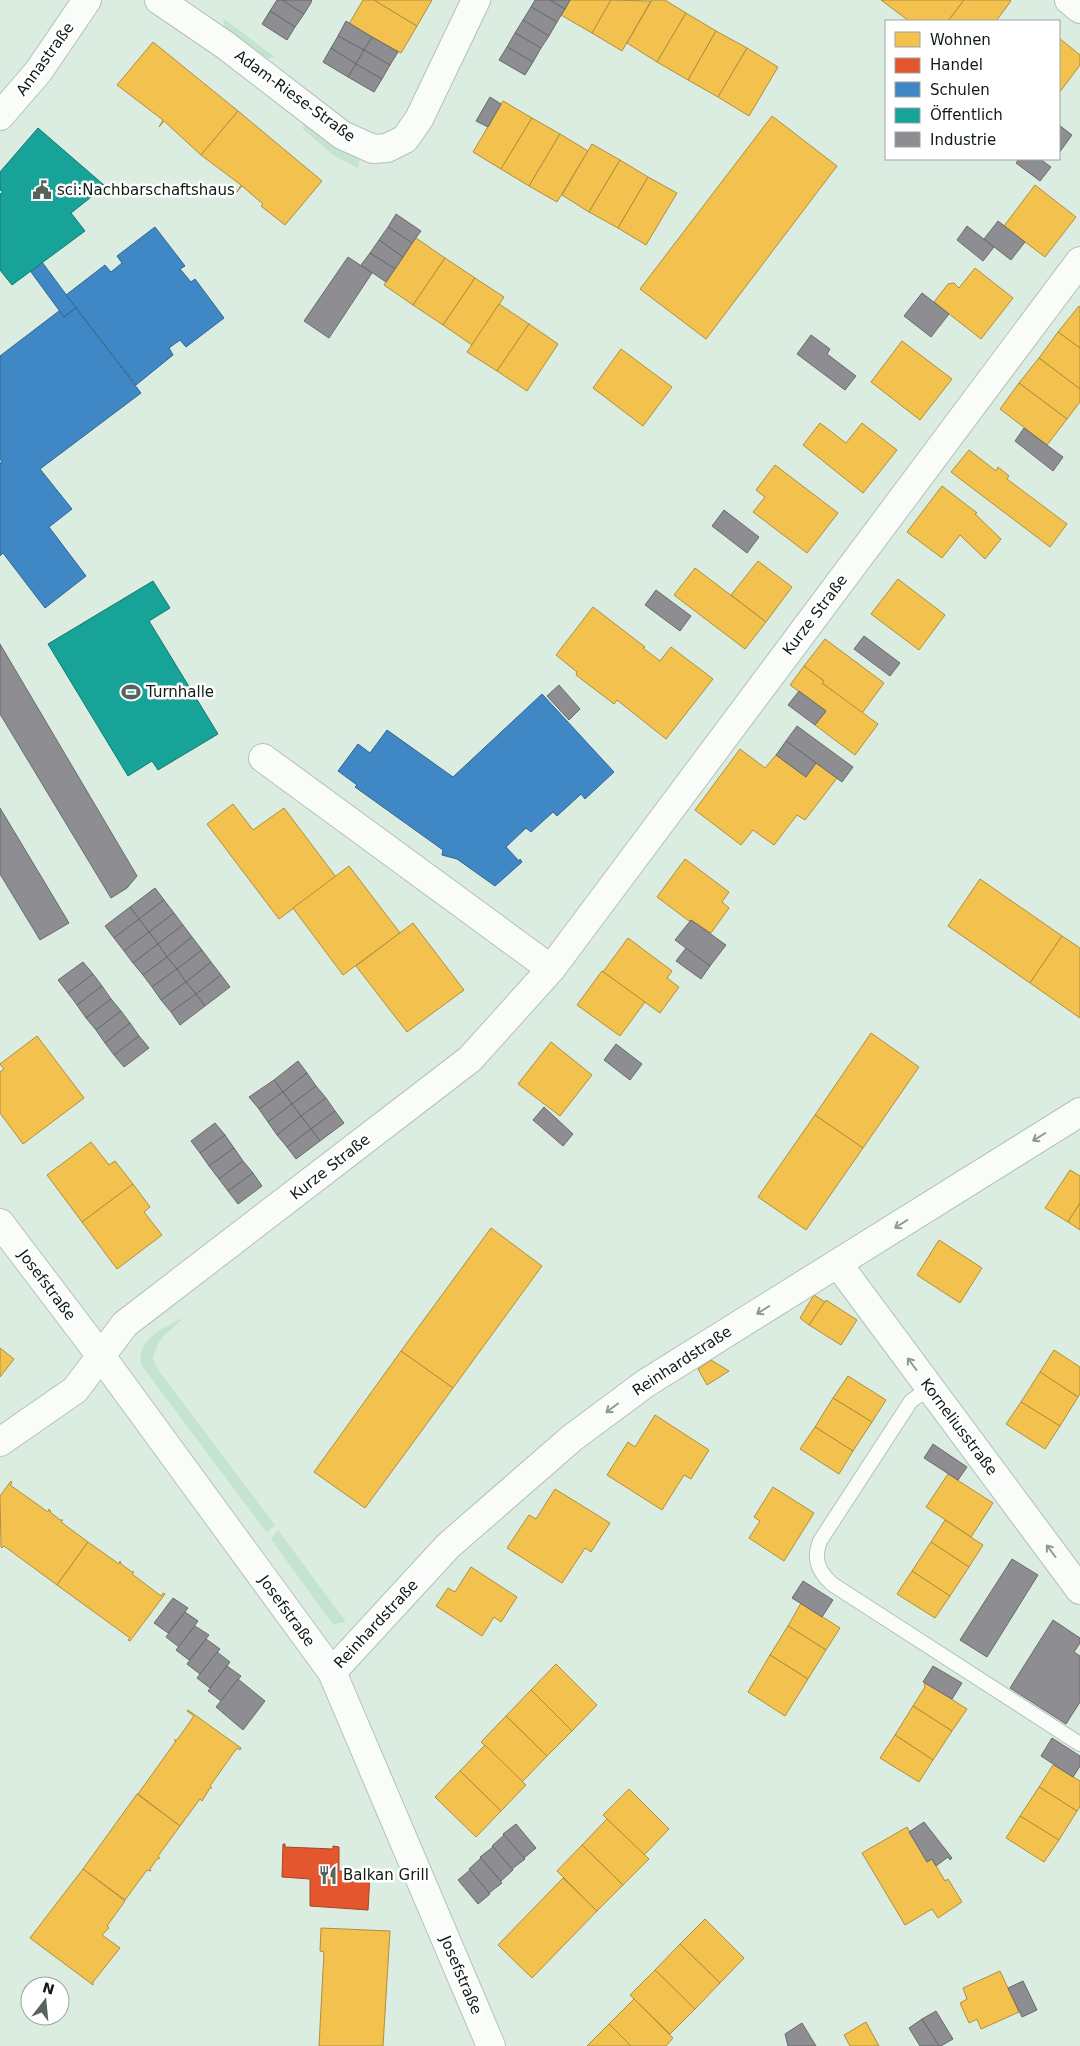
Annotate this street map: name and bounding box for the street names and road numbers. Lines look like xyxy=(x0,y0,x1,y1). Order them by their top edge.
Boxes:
street label: Annastraße xyxy=(12,19,78,99)
street label: Adam-Riese-Straße xyxy=(231,46,359,146)
street label: Kurze Straße xyxy=(779,571,851,659)
street label: Kurze Straße xyxy=(287,1130,373,1204)
street label: Josefstraße xyxy=(14,1245,79,1324)
street label: Reinhardstraße xyxy=(629,1322,735,1400)
street label: Korneliusstraße xyxy=(917,1375,1001,1479)
street label: Josefstraße xyxy=(255,1571,319,1650)
street label: Reinhardstraße xyxy=(330,1576,422,1672)
street label: Josefstraße xyxy=(436,1932,486,2017)

